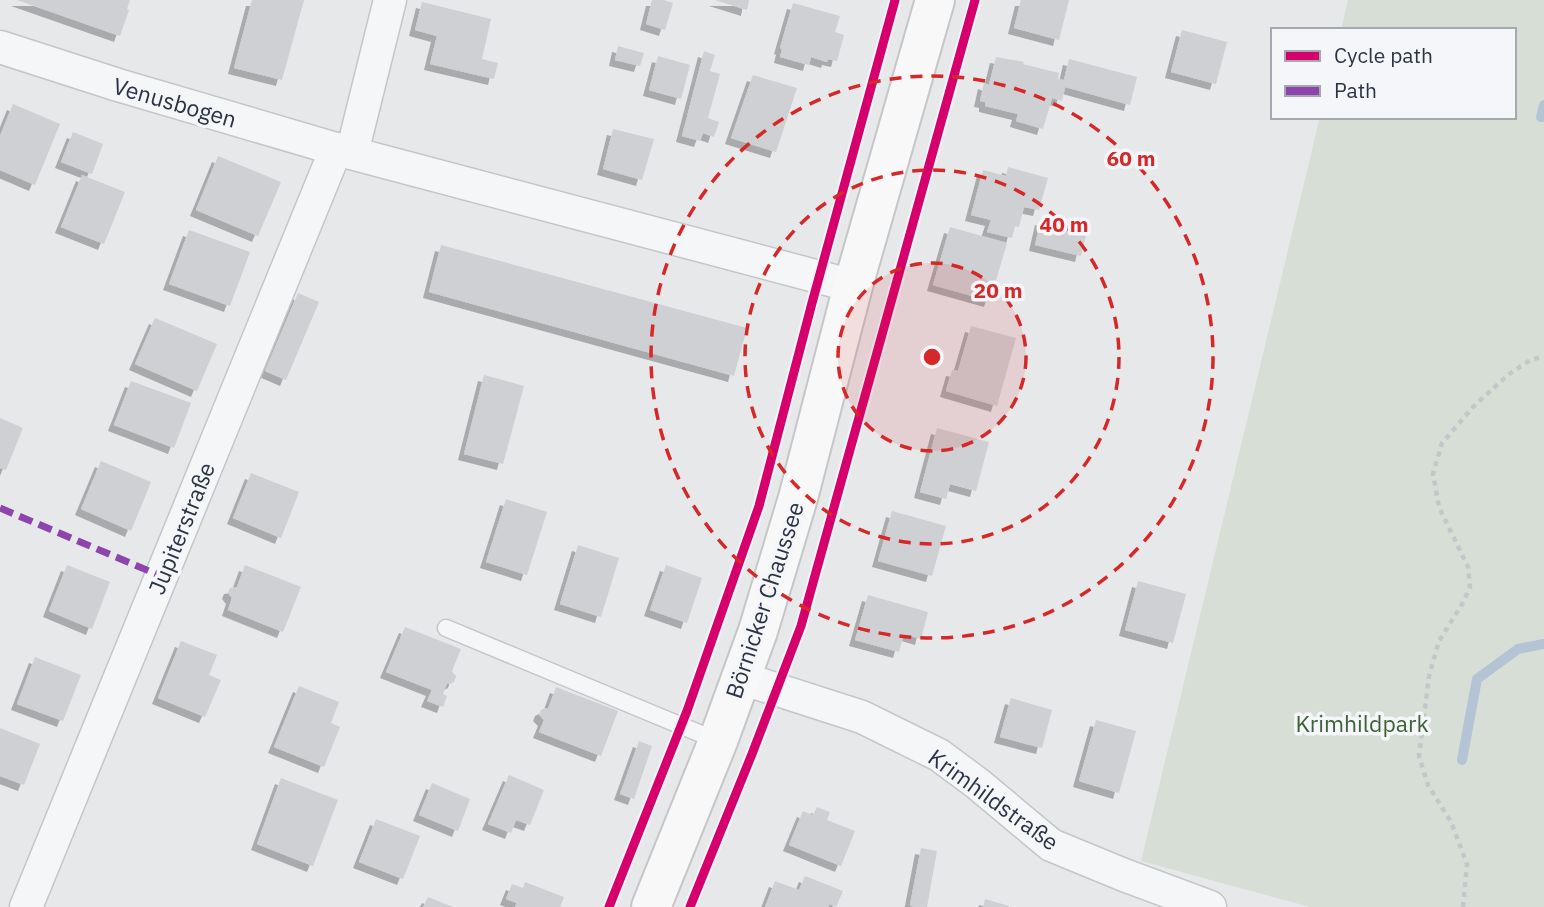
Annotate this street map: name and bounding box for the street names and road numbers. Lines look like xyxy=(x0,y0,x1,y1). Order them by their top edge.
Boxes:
street label: Venusbogen xyxy=(110,70,240,134)
street label: Jupiterstraße xyxy=(141,457,221,599)
street label: Börnicker Chaussee xyxy=(718,498,810,702)
street label: Krimhildstraße xyxy=(923,742,1065,856)

